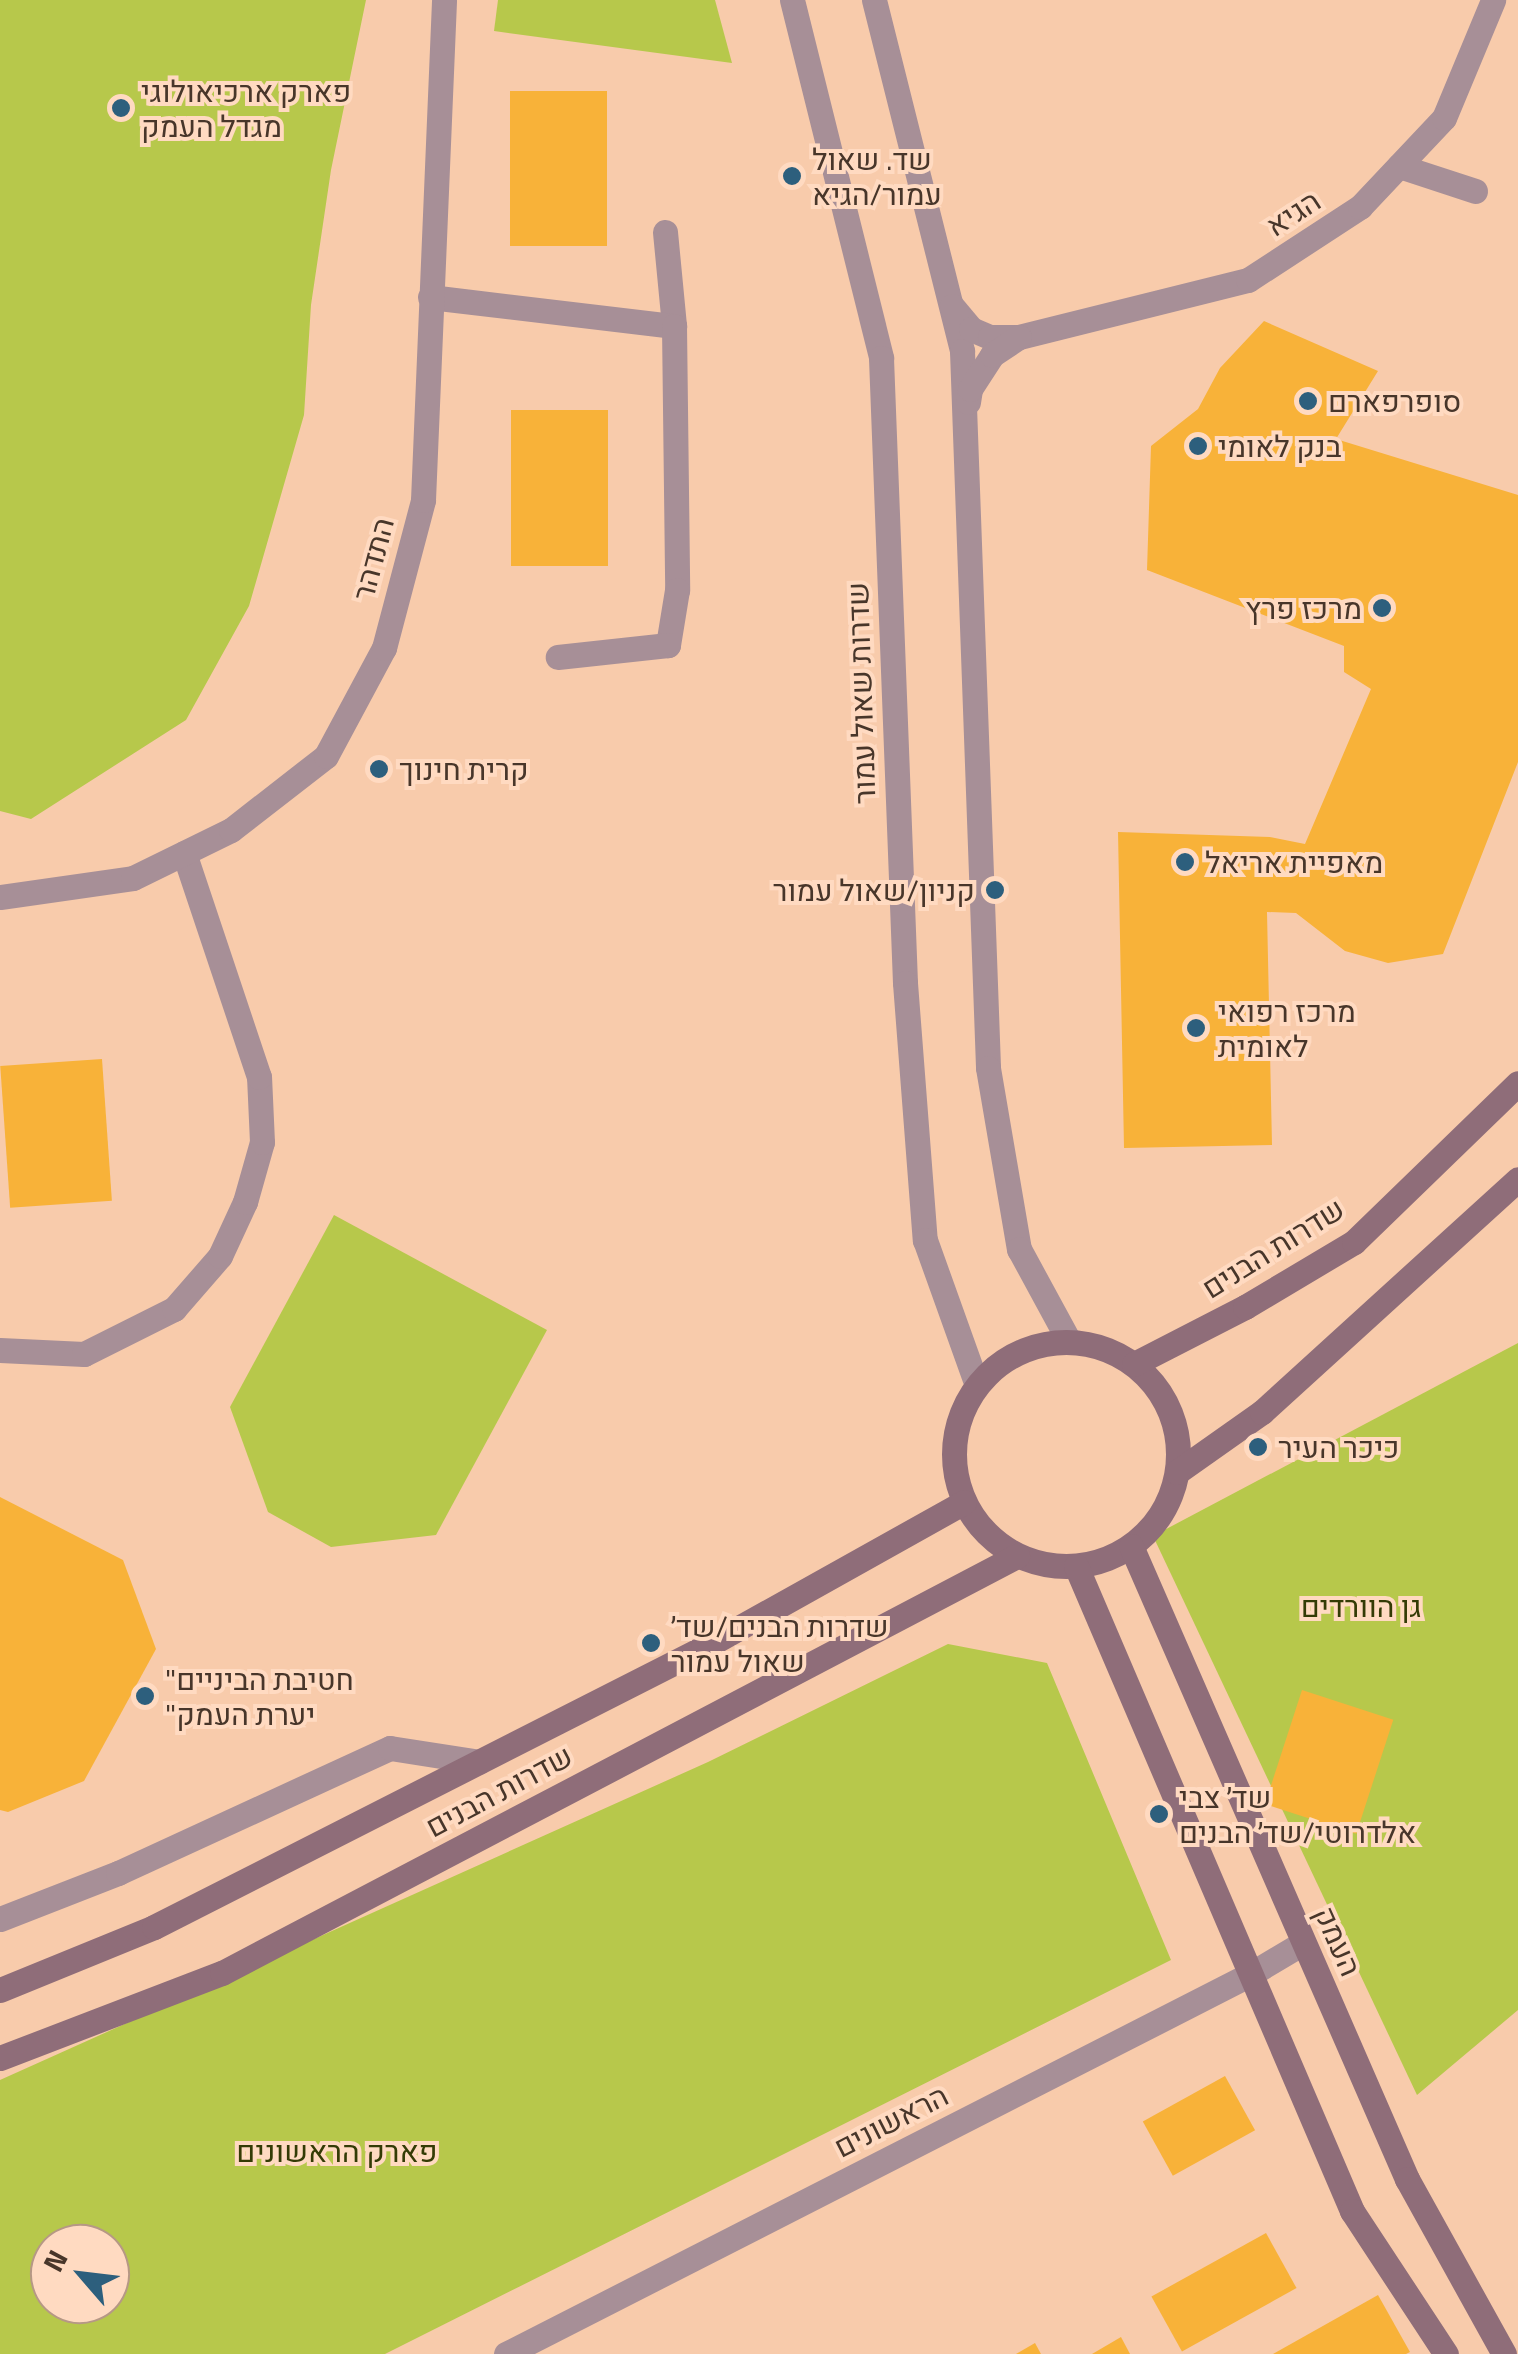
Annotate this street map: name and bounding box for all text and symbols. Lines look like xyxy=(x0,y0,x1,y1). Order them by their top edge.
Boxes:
place label: פארק ארכיאולוגי מגדל העמק xyxy=(141,73,351,144)
marker: פארק ארכיאולוגי מגדל העמק xyxy=(110,97,132,119)
place label: שד. שאול עמור/הגיא xyxy=(812,141,942,212)
marker: שד. שאול עמור/הגיא xyxy=(781,165,803,187)
street label: הגיא xyxy=(1259,182,1327,244)
place label: סופרפארם xyxy=(1328,383,1461,419)
marker: סופרפארם xyxy=(1297,390,1319,412)
place label: בנק לאומי xyxy=(1218,428,1342,464)
marker: בנק לאומי xyxy=(1187,435,1209,457)
street label: התדהר xyxy=(345,514,401,604)
street label: שדרות שאול עמור xyxy=(839,581,883,805)
place label: מרכז פרץ xyxy=(1245,590,1362,626)
marker: מרכז פרץ xyxy=(1371,597,1393,619)
place label: קרית חינוך xyxy=(399,751,529,787)
marker: קרית חינוך xyxy=(368,758,390,780)
place label: מאפיית אריאל xyxy=(1205,844,1383,880)
marker: מאפיית אריאל xyxy=(1174,851,1196,873)
place label: קניון/שאול עמור xyxy=(773,872,975,908)
marker: קניון/שאול עמור xyxy=(984,879,1006,901)
place label: מרכז רפואי לאומית xyxy=(1218,993,1356,1064)
marker: מרכז רפואי לאומית xyxy=(1183,1015,1209,1041)
street label: שדרות הבנים xyxy=(1195,1190,1351,1306)
place label: כיכר העיר xyxy=(1278,1429,1399,1465)
marker: כיכר העיר xyxy=(1247,1436,1269,1458)
park label: גן הוורדים xyxy=(1301,1588,1421,1624)
place label: שדרות הבנים/שד׳ שאול עמור xyxy=(671,1608,889,1678)
marker: שדרות הבנים/שד׳ שאול עמור xyxy=(640,1632,662,1654)
place label: "חטיבת הביניים "יערת העמק xyxy=(165,1661,354,1732)
marker: "חטיבת הביניים "יערת העמק xyxy=(134,1685,156,1707)
street label: שדרות הבנים xyxy=(420,1737,578,1845)
place label: שד׳ צבי אלדרוטי/שד׳ הבנים xyxy=(1179,1779,1416,1850)
marker: שד׳ צבי אלדרוטי/שד׳ הבנים xyxy=(1148,1803,1170,1825)
street label: העמק xyxy=(1307,1900,1369,1982)
street label: הראשונים xyxy=(828,2077,954,2165)
park label: פארק הראשונים xyxy=(236,2133,438,2169)
north arrow xyxy=(30,2224,130,2324)
text: N xyxy=(31,2242,78,2279)

